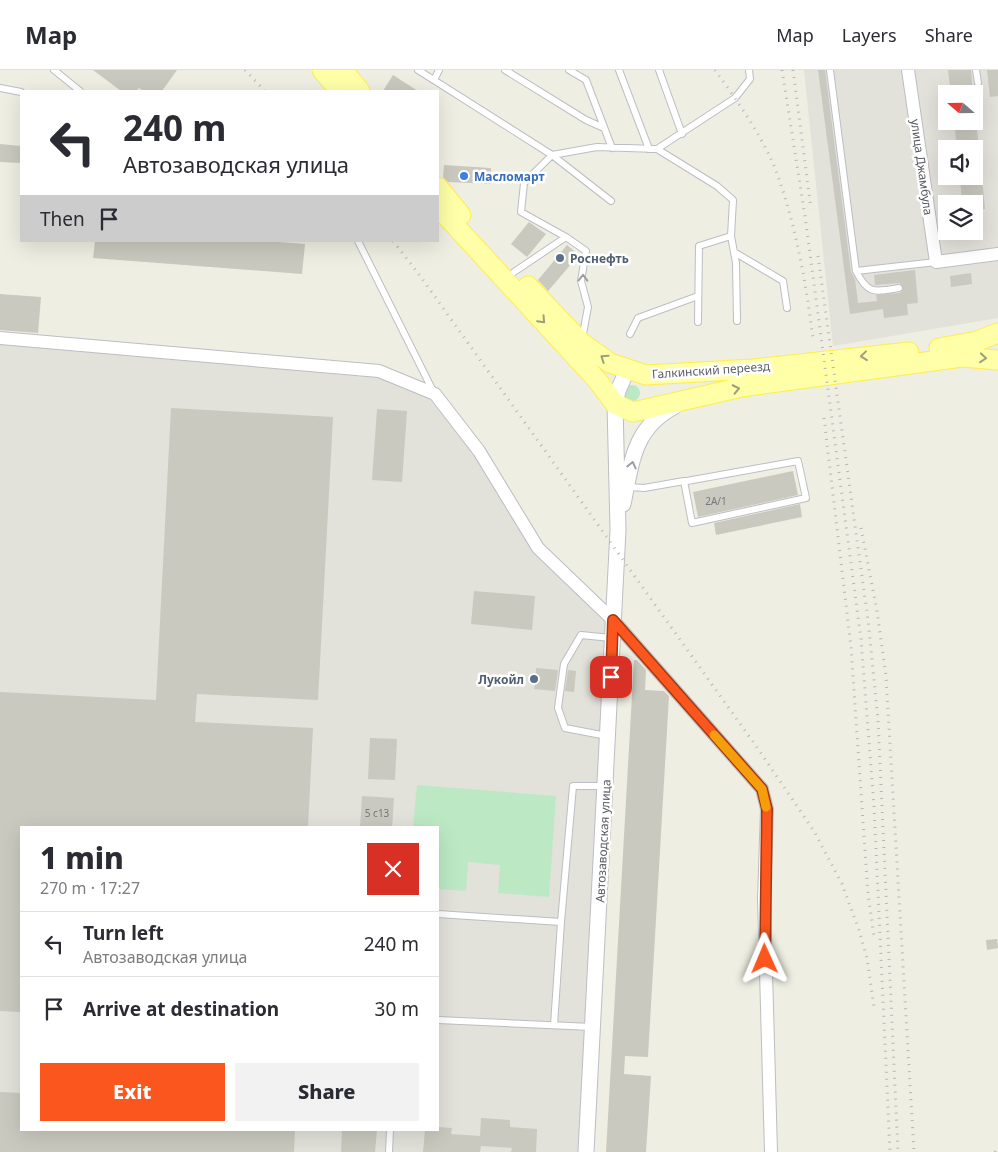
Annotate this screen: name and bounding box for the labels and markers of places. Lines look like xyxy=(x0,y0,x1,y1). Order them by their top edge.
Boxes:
place label: Масломарт xyxy=(474,168,544,185)
marker: Масломарт xyxy=(458,170,470,182)
place label: Роснефть xyxy=(570,250,629,267)
marker: Роснефть xyxy=(554,252,566,264)
pin xyxy=(590,656,632,698)
place label: Лукойл xyxy=(478,671,524,688)
marker: Лукойл xyxy=(528,673,540,685)

